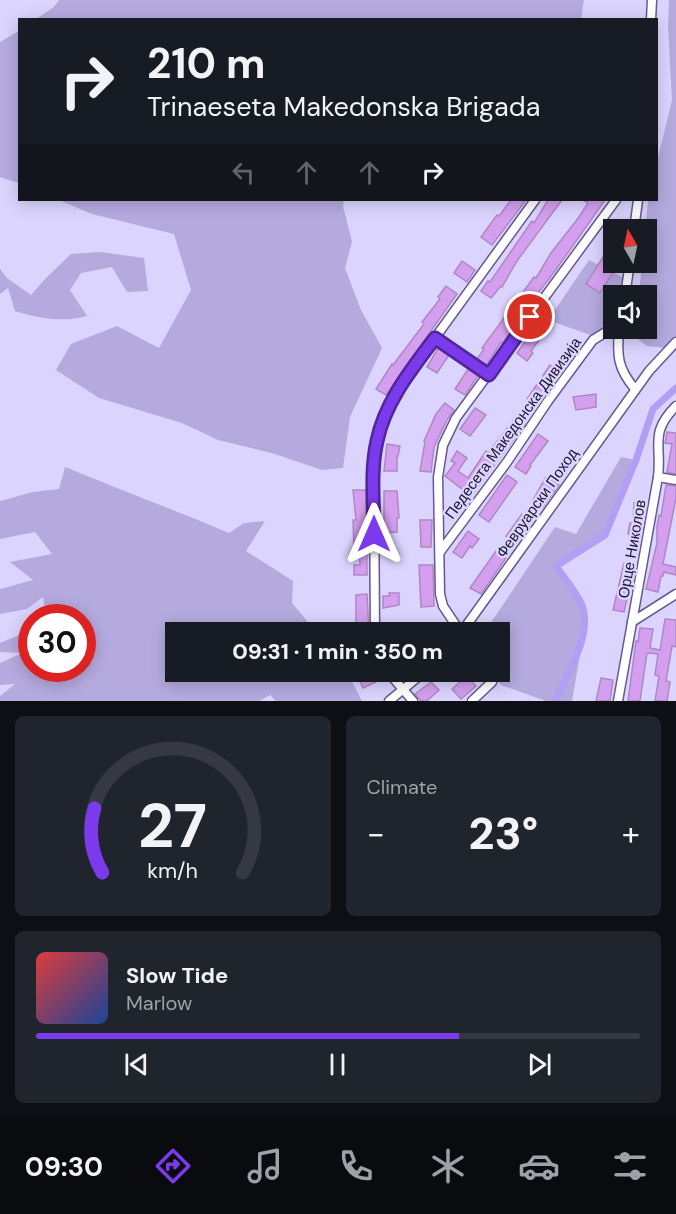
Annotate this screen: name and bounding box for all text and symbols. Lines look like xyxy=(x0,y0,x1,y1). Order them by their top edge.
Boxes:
text: 210 m xyxy=(147,36,265,91)
icon: right xyxy=(48,42,126,120)
text: Trinaeseta Makedonska Brigada xyxy=(147,89,540,124)
icon: left xyxy=(227,156,260,189)
icon: ahead xyxy=(290,156,323,189)
icon: ahead xyxy=(353,156,386,189)
icon: right xyxy=(416,156,449,189)
north arrow xyxy=(603,219,657,273)
map controls xyxy=(603,219,657,339)
button: sound xyxy=(603,285,657,339)
pin xyxy=(504,291,555,342)
icon: arrive xyxy=(513,300,546,333)
street label: Педесета Македонска Дивизија xyxy=(440,333,586,523)
street label: Февруарски Поход xyxy=(492,444,582,562)
street label: Орце Николов xyxy=(613,498,651,600)
position arrow xyxy=(342,502,406,566)
speed limit sign: 30 xyxy=(18,604,96,682)
text: 09:31 · 1 min · 350 m xyxy=(232,637,443,666)
text: Climate xyxy=(367,774,437,800)
text: 27 xyxy=(138,785,207,866)
text: 23° xyxy=(468,804,538,863)
text: − xyxy=(367,812,385,855)
text: + xyxy=(622,812,640,855)
text: km/h xyxy=(147,857,198,885)
text: Slow Tide xyxy=(126,961,228,990)
text: Marlow xyxy=(126,990,192,1016)
icon: previous xyxy=(120,1048,153,1081)
icon: pause xyxy=(321,1048,354,1081)
icon: next xyxy=(523,1048,556,1081)
icon: directions xyxy=(152,1145,194,1187)
icon: music xyxy=(244,1145,286,1187)
icon: phone xyxy=(335,1145,377,1187)
icon: climate xyxy=(427,1145,469,1187)
icon: car xyxy=(518,1145,560,1187)
icon: filters xyxy=(609,1145,651,1187)
text: 09:30 xyxy=(25,1149,103,1184)

